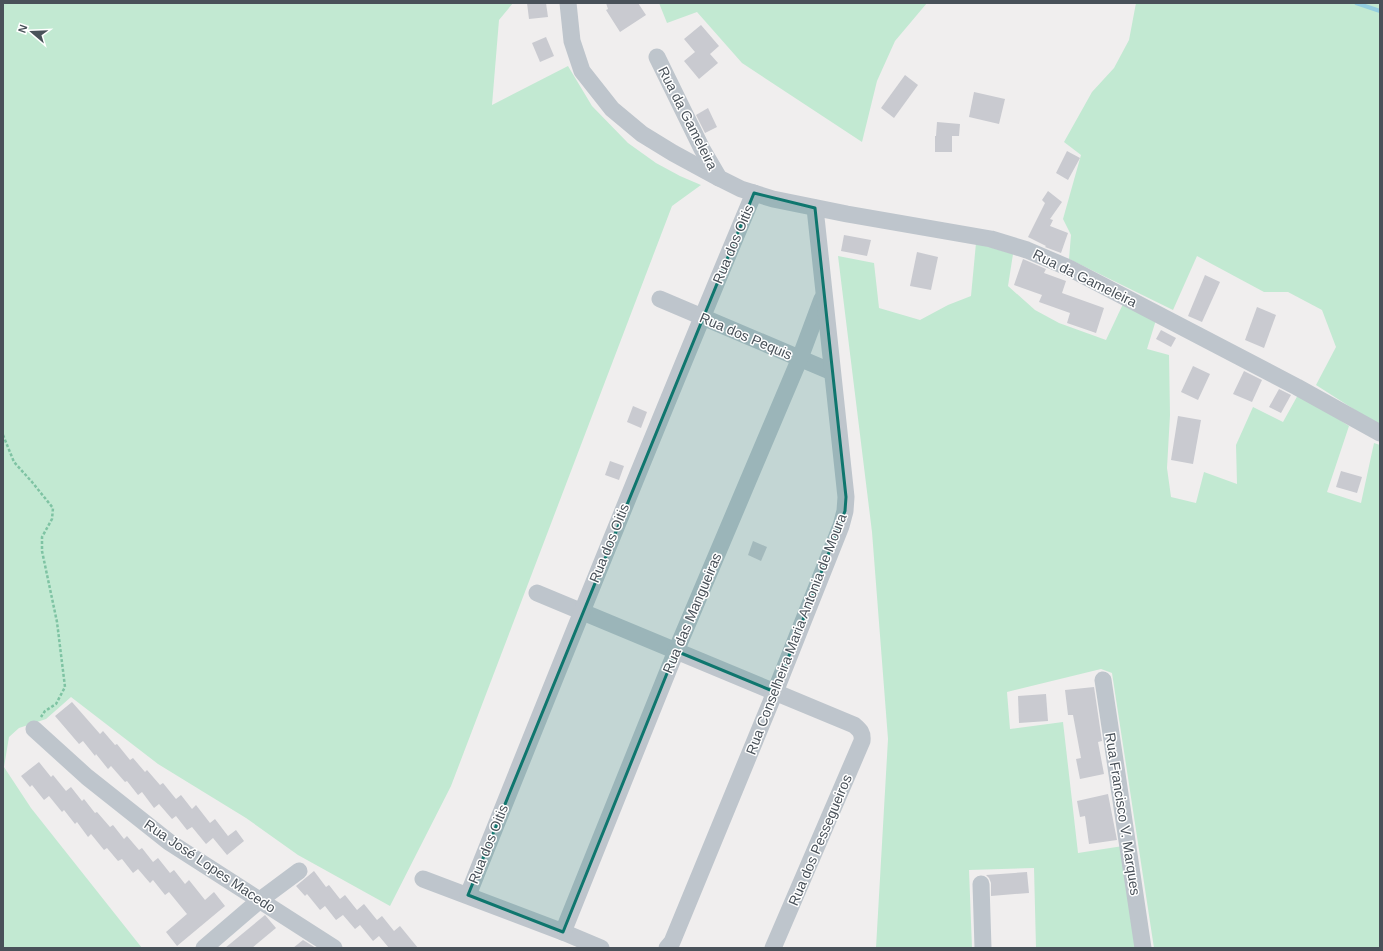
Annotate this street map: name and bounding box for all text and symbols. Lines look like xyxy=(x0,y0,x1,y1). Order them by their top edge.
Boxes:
north arrow xyxy=(12,12,52,52)
text: N xyxy=(16,23,30,34)
street label: Rua da Gameleira xyxy=(655,64,721,172)
street label: Rua dos Oitis xyxy=(709,202,757,286)
street label: Rua da Gameleira xyxy=(1030,246,1140,310)
street label: Rua dos Pequis xyxy=(697,309,795,363)
street label: Rua dos Oitis xyxy=(586,501,632,585)
street label: Rua Conselheira Maria Antonia de Moura xyxy=(743,511,850,757)
street label: Rua das Mangueiras xyxy=(659,550,725,676)
street label: Rua Francisco V. Marques xyxy=(1102,732,1144,896)
street label: Rua dos Pessegueiros xyxy=(785,772,855,908)
street label: Rua dos Oitis xyxy=(465,802,511,886)
street label: Rua José Lopes Macedo xyxy=(141,816,279,916)

